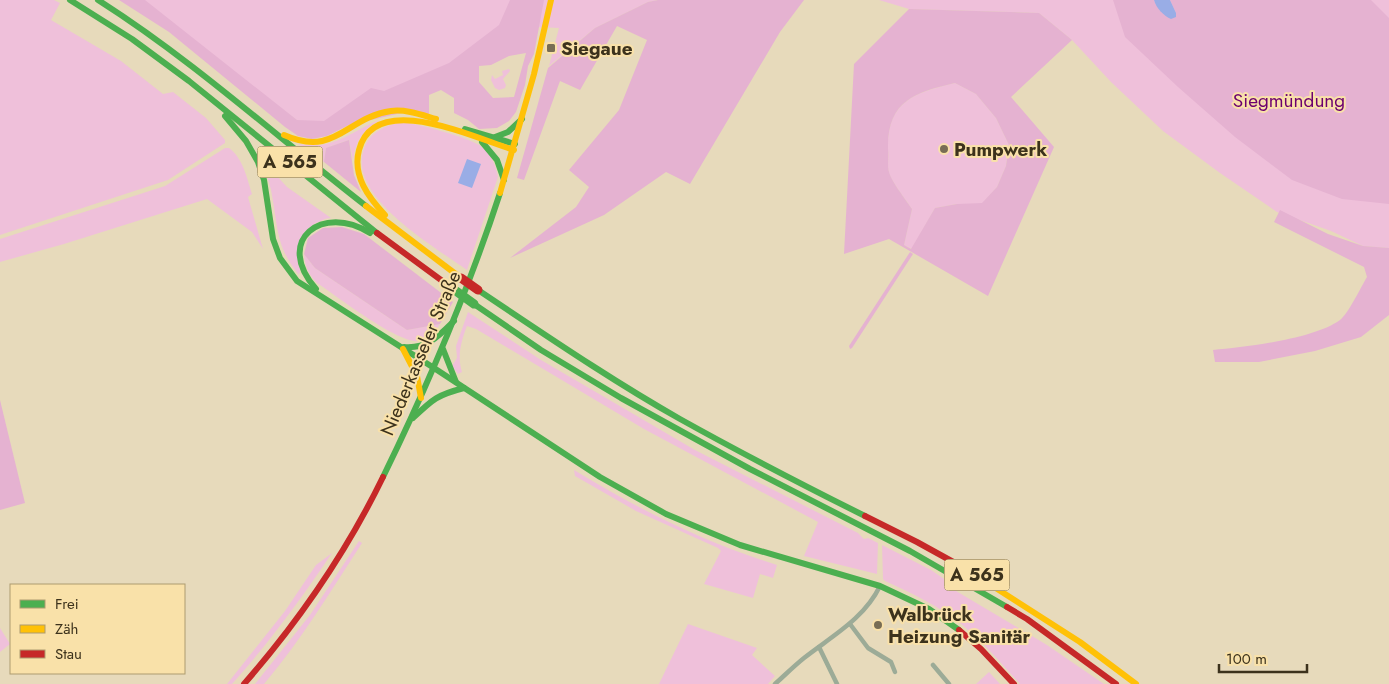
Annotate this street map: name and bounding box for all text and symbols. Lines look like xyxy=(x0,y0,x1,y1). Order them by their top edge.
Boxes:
place label: Siegaue xyxy=(561,35,633,62)
marker: Siegaue xyxy=(545,42,557,54)
park label: Siegmündung xyxy=(1233,87,1345,114)
place label: Pumpwerk xyxy=(954,136,1047,163)
marker: Pumpwerk xyxy=(938,143,950,155)
road number: A 565 xyxy=(258,146,322,178)
street label: Niederkasseler Straße xyxy=(374,266,467,440)
road number: A 565 xyxy=(944,560,1010,590)
legend xyxy=(10,584,185,674)
text: Frei xyxy=(55,593,79,615)
place label: Walbrück Heizung Sanitär xyxy=(888,601,1031,650)
text: Zäh xyxy=(55,618,78,640)
marker: Walbrück Heizung Sanitär xyxy=(872,619,884,631)
scale bar xyxy=(1219,642,1306,674)
text: Stau xyxy=(55,643,82,665)
text: 100 m xyxy=(1226,648,1267,670)

